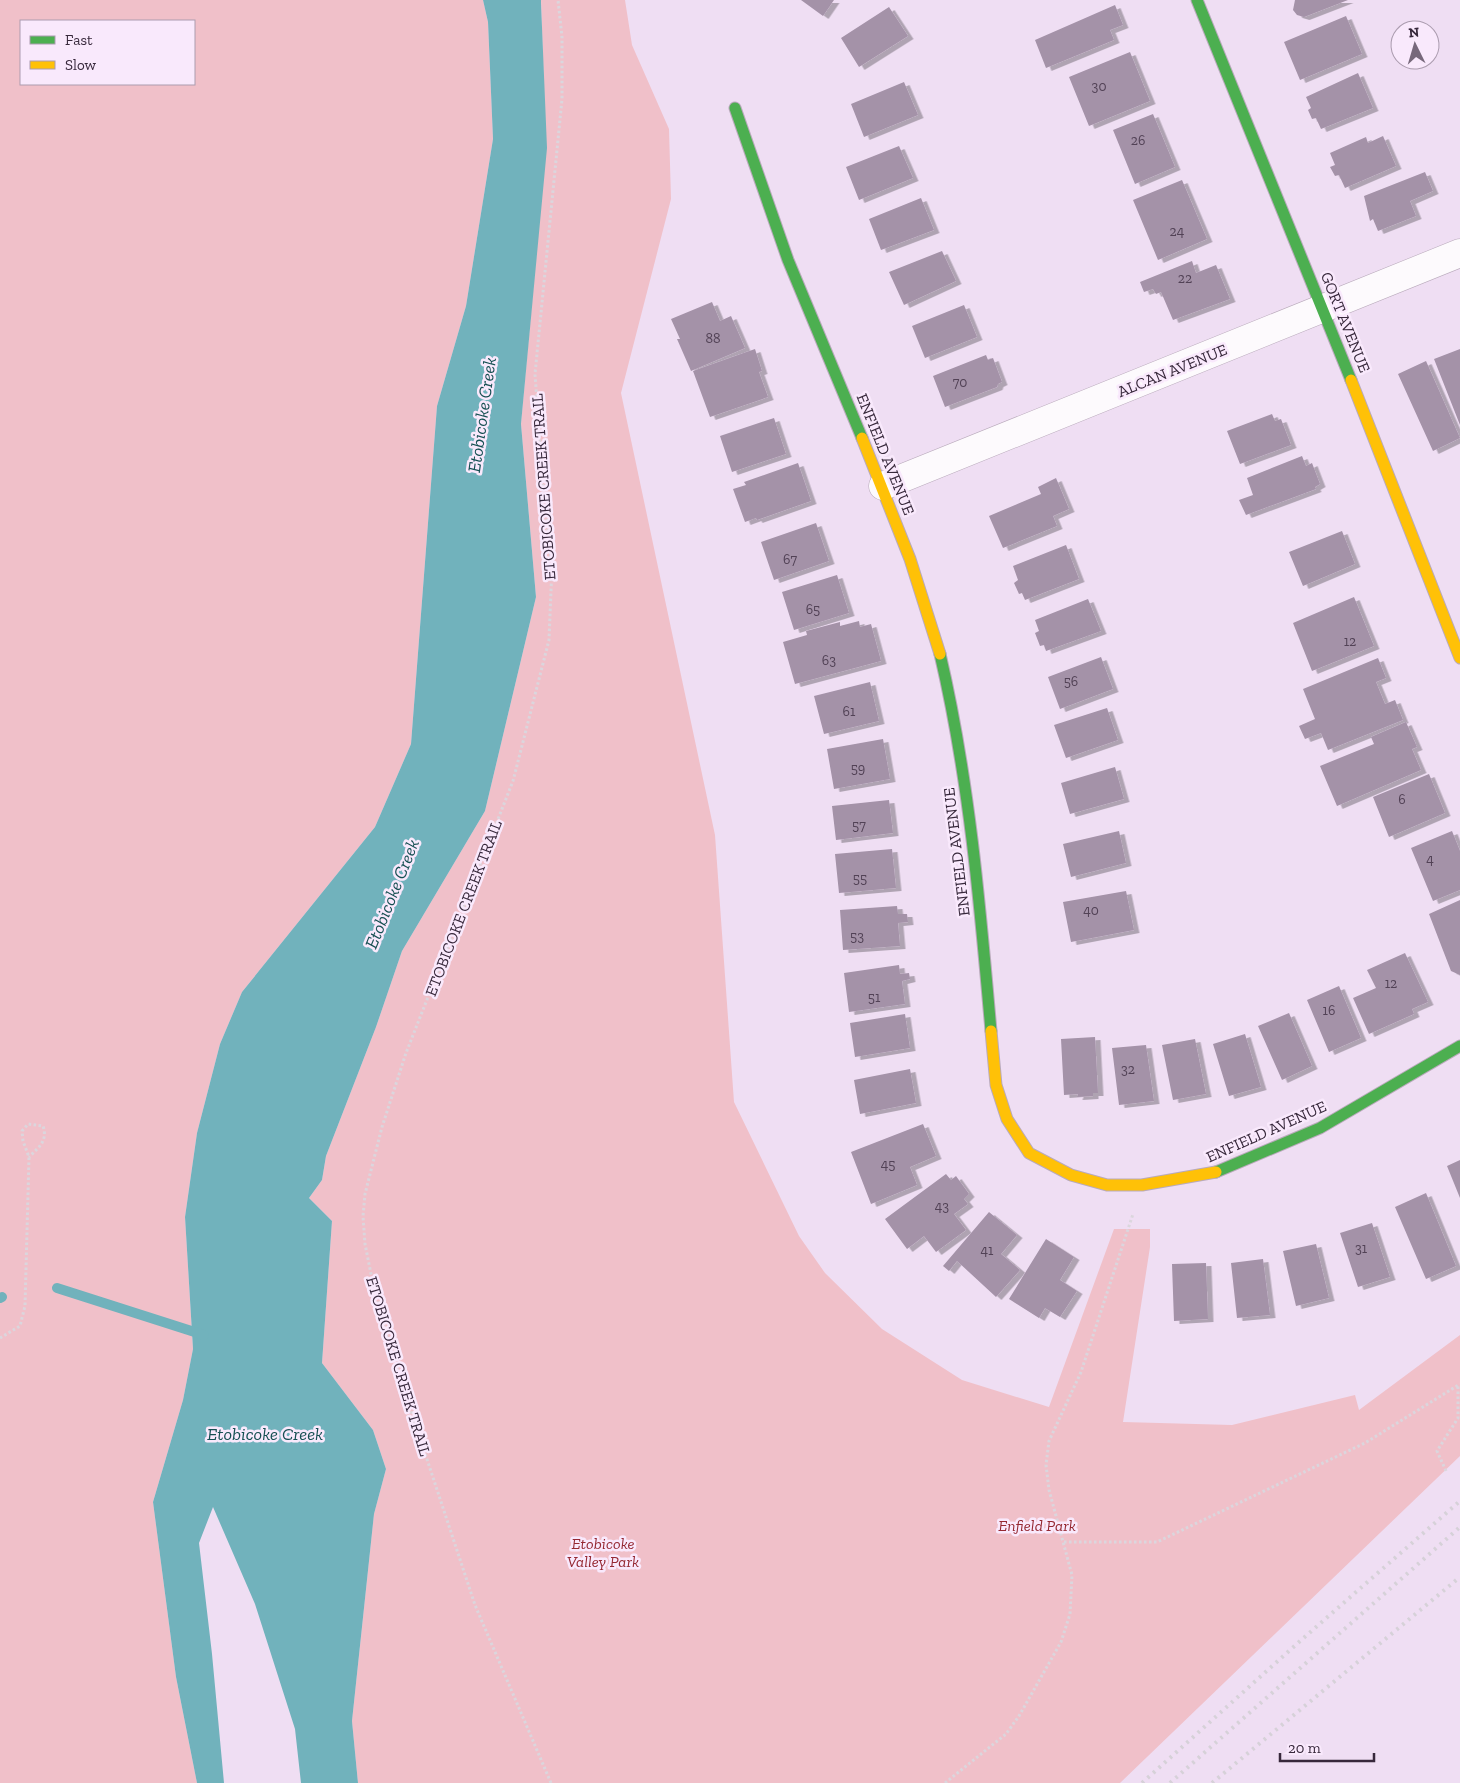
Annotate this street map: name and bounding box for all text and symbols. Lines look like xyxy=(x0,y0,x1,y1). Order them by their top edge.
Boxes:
legend xyxy=(20,20,195,85)
north arrow xyxy=(1390,20,1440,70)
text: N xyxy=(1408,24,1420,41)
text: Fast xyxy=(65,31,93,49)
text: Slow xyxy=(65,56,97,74)
house number: 30 xyxy=(1092,78,1106,95)
house number: 26 xyxy=(1131,132,1145,149)
house number: 24 xyxy=(1170,223,1185,240)
street label: GORT AVENUE xyxy=(1317,269,1374,375)
house number: 22 xyxy=(1178,270,1192,287)
house number: 88 xyxy=(705,330,721,347)
street label: ALCAN AVENUE xyxy=(1115,340,1230,401)
water label: Etobicoke Creek xyxy=(463,356,501,474)
house number: 70 xyxy=(953,374,967,391)
street label: ENFIELD AVENUE xyxy=(852,391,919,518)
street label: ETOBICOKE CREEK TRAIL xyxy=(527,393,559,581)
house number: 67 xyxy=(783,551,797,568)
house number: 65 xyxy=(806,601,820,618)
house number: 12 xyxy=(1344,633,1356,650)
house number: 63 xyxy=(822,652,836,669)
house number: 56 xyxy=(1064,673,1078,690)
house number: 61 xyxy=(843,703,856,720)
house number: 59 xyxy=(851,760,865,777)
street label: ENFIELD AVENUE xyxy=(939,786,974,917)
house number: 6 xyxy=(1398,791,1406,808)
street label: ETOBICOKE CREEK TRAIL xyxy=(421,817,506,999)
house number: 57 xyxy=(852,817,866,834)
water label: Etobicoke Creek xyxy=(360,836,424,952)
house number: 4 xyxy=(1426,851,1434,868)
house number: 55 xyxy=(853,870,867,887)
house number: 40 xyxy=(1083,902,1099,919)
house number: 53 xyxy=(850,928,864,945)
house number: 12 xyxy=(1385,975,1397,992)
house number: 51 xyxy=(868,989,881,1006)
house number: 16 xyxy=(1323,1002,1335,1019)
house number: 32 xyxy=(1121,1061,1135,1078)
street label: ENFIELD AVENUE xyxy=(1203,1096,1329,1166)
house number: 45 xyxy=(881,1156,895,1173)
house number: 43 xyxy=(935,1198,949,1215)
house number: 31 xyxy=(1355,1240,1368,1257)
house number: 41 xyxy=(981,1242,994,1259)
street label: ETOBICOKE CREEK TRAIL xyxy=(362,1274,435,1459)
water label: Etobicoke Creek xyxy=(207,1423,323,1445)
park label: Enfield Park xyxy=(998,1516,1076,1535)
park label: Etobicoke Valley Park xyxy=(567,1534,639,1571)
scale bar xyxy=(1280,1730,1374,1762)
text: 20 m xyxy=(1288,1739,1321,1757)

